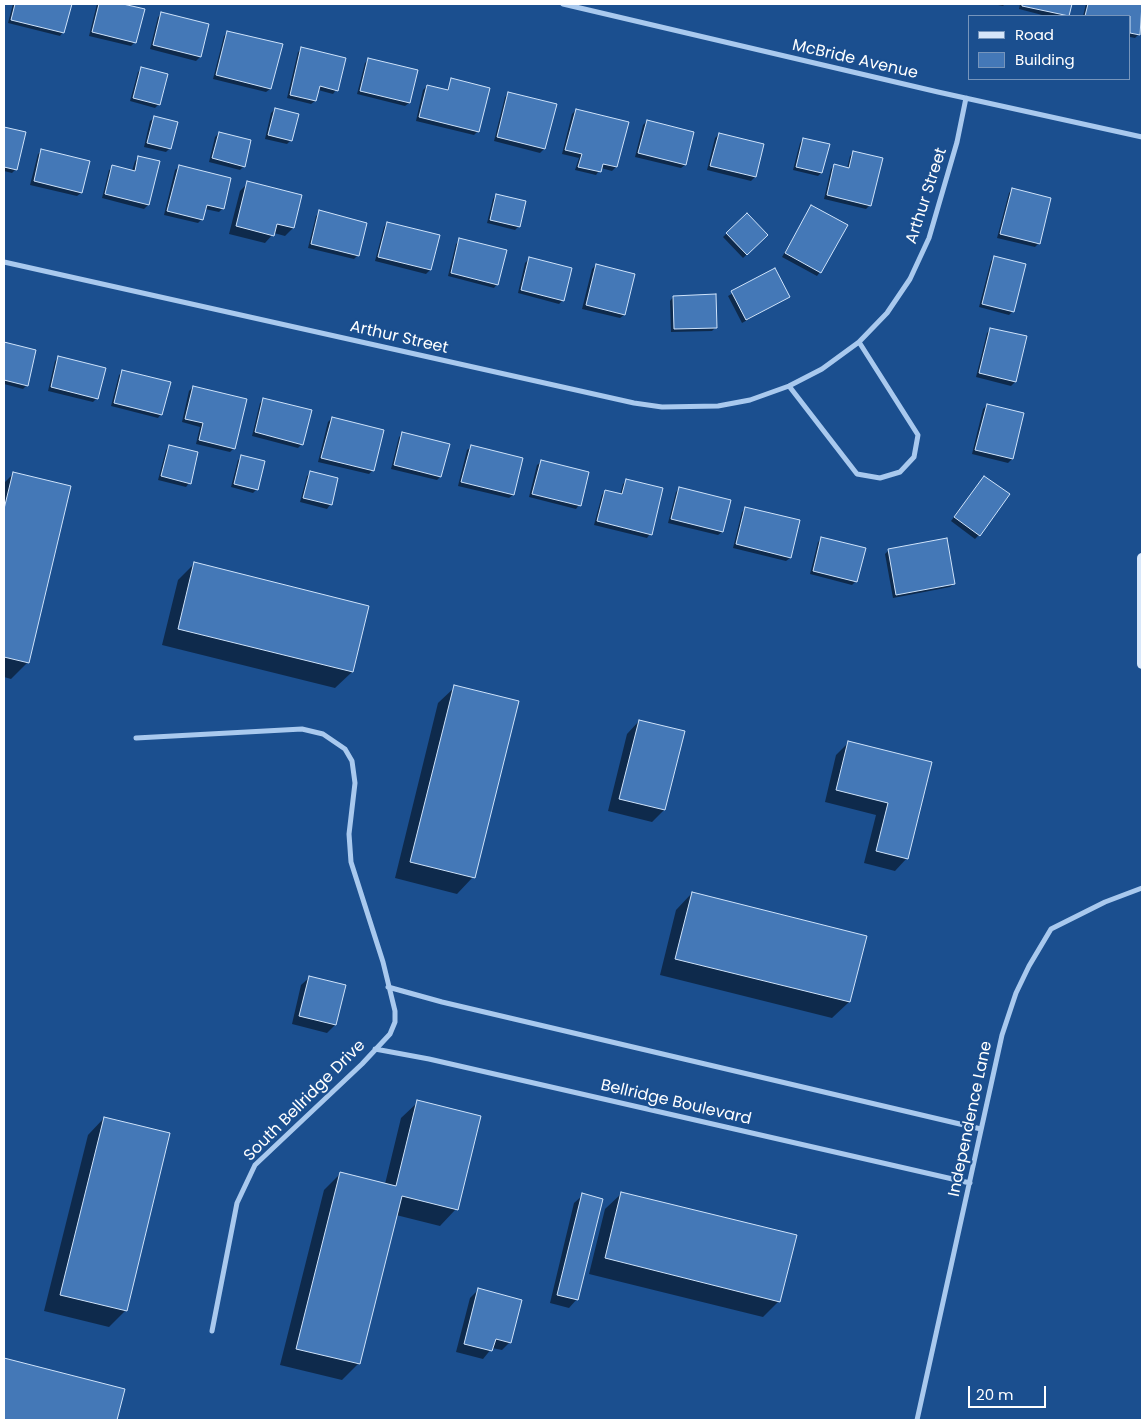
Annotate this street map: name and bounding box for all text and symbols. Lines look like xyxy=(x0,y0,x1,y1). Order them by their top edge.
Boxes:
legend xyxy=(968,15,1131,80)
text: Road xyxy=(1015,24,1054,45)
street label: McBride Avenue xyxy=(790,36,920,84)
text: Building xyxy=(1015,49,1075,70)
street label: Arthur Street xyxy=(902,145,952,247)
street label: Arthur Street xyxy=(348,317,450,359)
street label: South Bellridge Drive xyxy=(240,1036,370,1166)
street label: Independence Lane xyxy=(945,1039,997,1199)
street label: Bellridge Boulevard xyxy=(599,1076,753,1130)
scale bar xyxy=(971,1376,1048,1408)
text: 20 m xyxy=(976,1384,1014,1405)

